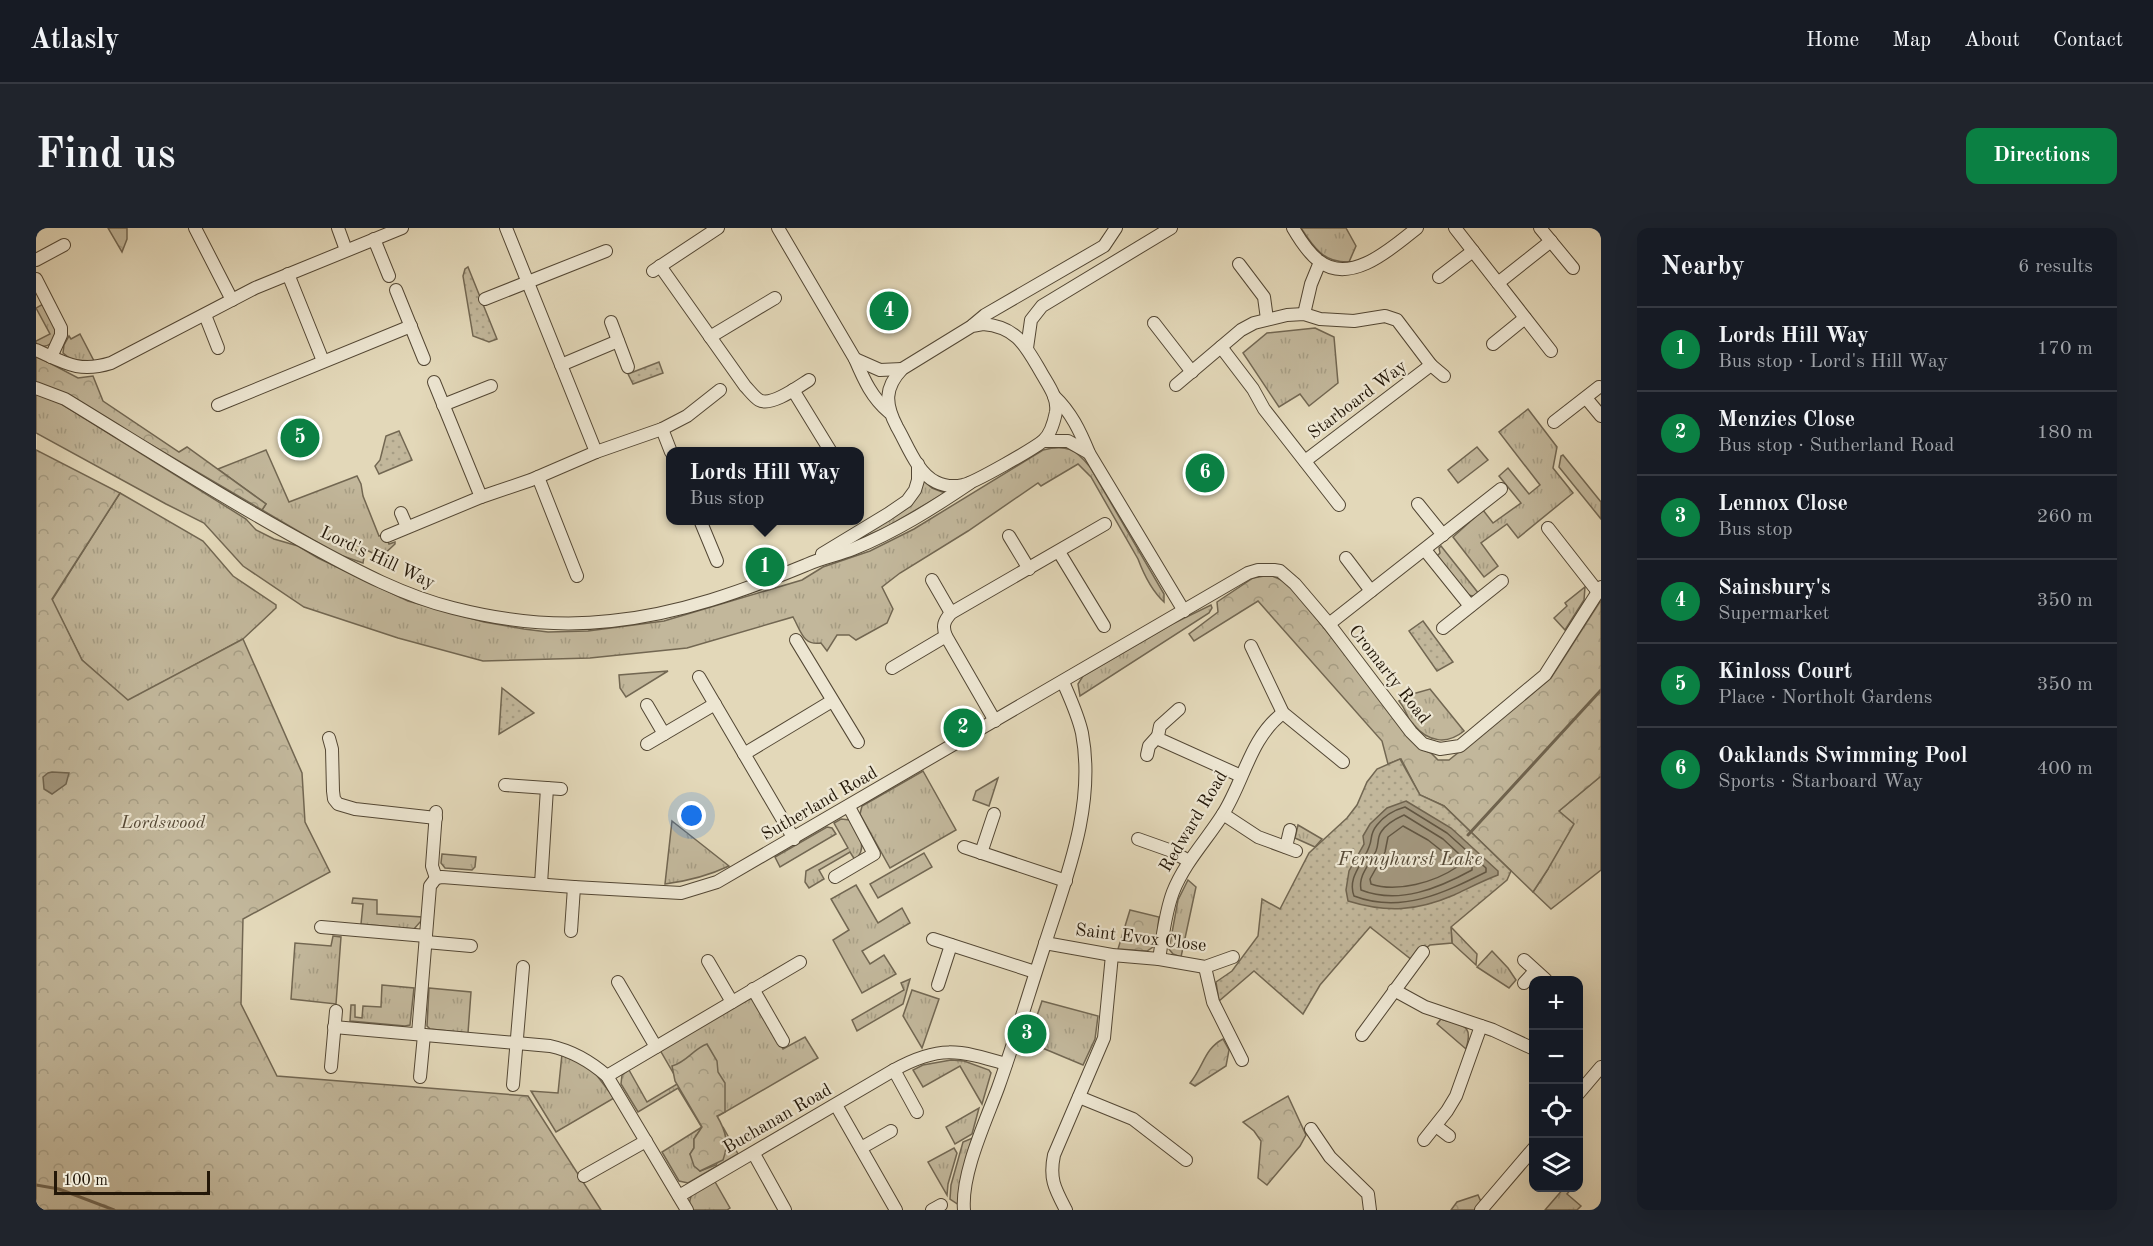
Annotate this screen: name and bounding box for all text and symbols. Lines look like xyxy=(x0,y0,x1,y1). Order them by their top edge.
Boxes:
text: Atlasly xyxy=(30,27,120,55)
text: Home xyxy=(1806,30,1859,51)
text: Map xyxy=(1892,30,1931,51)
text: About xyxy=(1964,30,2020,51)
text: Contact xyxy=(2053,30,2123,51)
button: Directions xyxy=(1966,128,2117,184)
text: Find us xyxy=(36,135,175,177)
text: Nearby xyxy=(1661,254,1745,280)
text: 6 results xyxy=(2018,257,2093,277)
pin: 4 xyxy=(870,288,908,334)
text: Lords Hill Way xyxy=(1718,325,1869,347)
text: 1 xyxy=(1675,339,1686,359)
text: 170 m xyxy=(2037,339,2093,359)
text: Bus stop · Lord's Hill Way xyxy=(1718,352,1948,372)
street label: Starboard Way xyxy=(1305,357,1411,443)
text: Menzies Close xyxy=(1718,409,1855,431)
pin: 5 xyxy=(280,416,320,460)
text: 2 xyxy=(1675,423,1686,443)
text: 180 m xyxy=(2037,423,2093,443)
text: Bus stop · Sutherland Road xyxy=(1718,436,1955,456)
popup xyxy=(666,447,864,525)
pin: 6 xyxy=(1186,450,1224,496)
text: Lords Hill Way xyxy=(690,462,840,484)
text: Bus stop xyxy=(690,489,764,509)
text: Lennox Close xyxy=(1718,493,1848,515)
text: 3 xyxy=(1675,507,1686,527)
text: 260 m xyxy=(2037,507,2093,527)
text: Bus stop xyxy=(1718,520,1793,540)
street label: Lord's Hill Way xyxy=(317,523,438,593)
pin: 1 xyxy=(746,544,784,590)
text: Sainsbury's xyxy=(1718,577,1831,599)
text: 4 xyxy=(1675,591,1686,611)
text: 350 m xyxy=(2037,591,2093,611)
text: Supermarket xyxy=(1718,604,1829,624)
street label: Cromarty Road xyxy=(1345,622,1433,727)
text: Kinloss Court xyxy=(1718,661,1852,683)
text: 5 xyxy=(1675,675,1686,695)
text: 350 m xyxy=(2037,675,2093,695)
text: Place · Northolt Gardens xyxy=(1718,688,1933,708)
pin: 2 xyxy=(944,706,982,750)
text: Oaklands Swimming Pool xyxy=(1718,745,1968,767)
text: 6 xyxy=(1675,759,1686,779)
text: 400 m xyxy=(2037,759,2093,779)
street label: Sutherland Road xyxy=(758,763,881,844)
street label: Redward Road xyxy=(1157,768,1231,875)
text: Sports · Starboard Way xyxy=(1718,772,1923,792)
your location xyxy=(677,801,706,830)
park label: Lordswood xyxy=(120,814,206,832)
water label: Fernyhurst Lake xyxy=(1336,850,1483,870)
street label: Saint Evox Close xyxy=(1074,921,1207,955)
map controls xyxy=(1529,976,1583,1192)
button: + xyxy=(1529,976,1583,1030)
pin: 3 xyxy=(1008,1012,1046,1056)
button: − xyxy=(1529,1030,1583,1084)
street label: Buchanan Road xyxy=(720,1081,835,1157)
button: locate xyxy=(1529,1084,1583,1138)
button: layers xyxy=(1529,1138,1583,1192)
scale bar xyxy=(54,1168,210,1196)
text: 100 m xyxy=(63,1173,108,1189)

